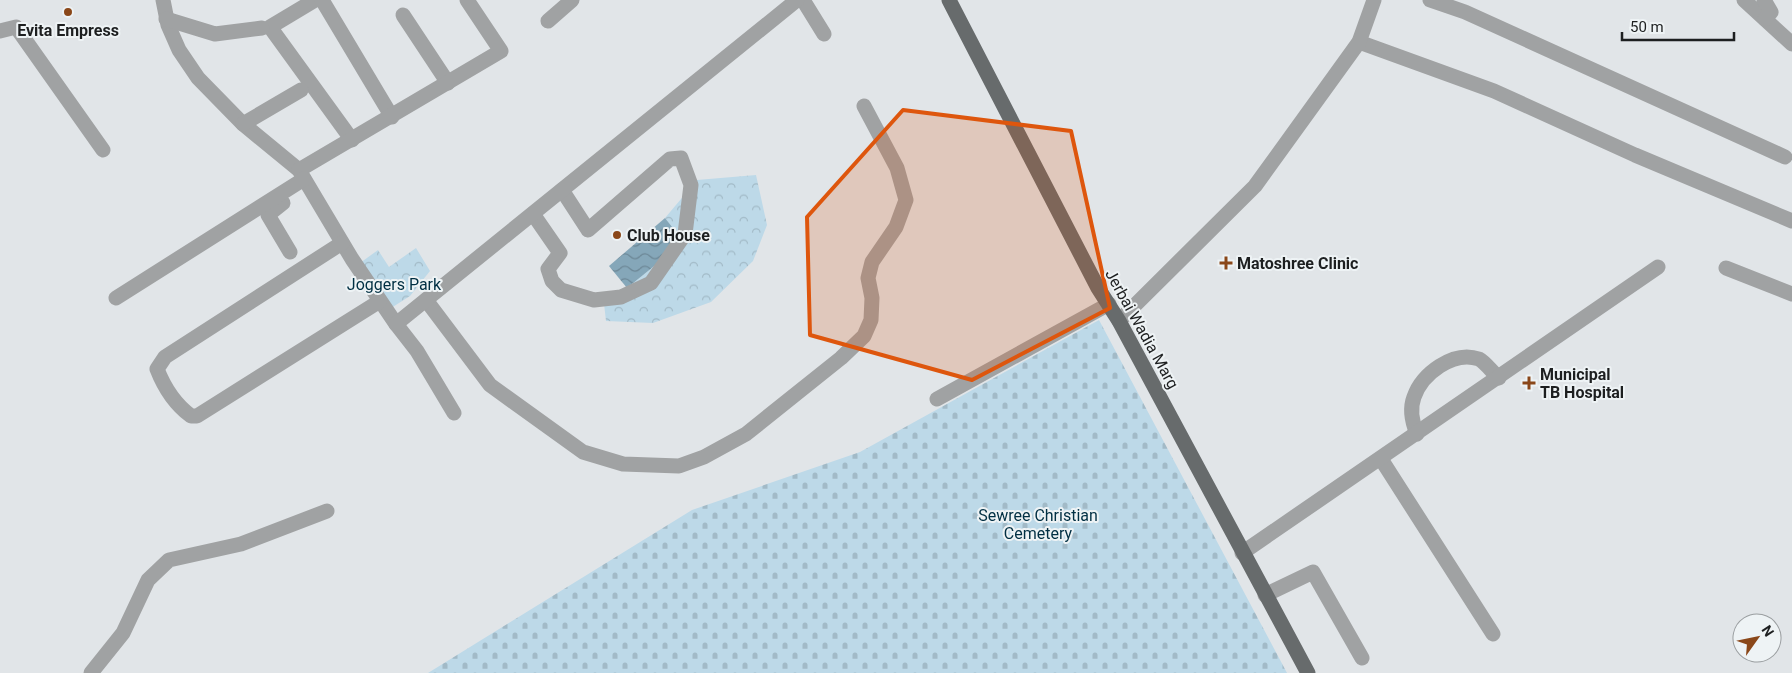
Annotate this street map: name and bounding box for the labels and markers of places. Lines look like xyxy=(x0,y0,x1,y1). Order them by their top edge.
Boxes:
marker: Evita Empress xyxy=(62,6,74,18)
place label: Evita Empress xyxy=(17,21,119,40)
place label: Club House xyxy=(627,226,710,245)
marker: Club House xyxy=(611,229,623,241)
place label: Matoshree Clinic xyxy=(1237,254,1358,273)
marker: Matoshree Clinic xyxy=(1219,256,1233,270)
place label: Municipal TB Hospital xyxy=(1540,365,1624,402)
marker: Municipal TB Hospital xyxy=(1522,376,1536,390)

